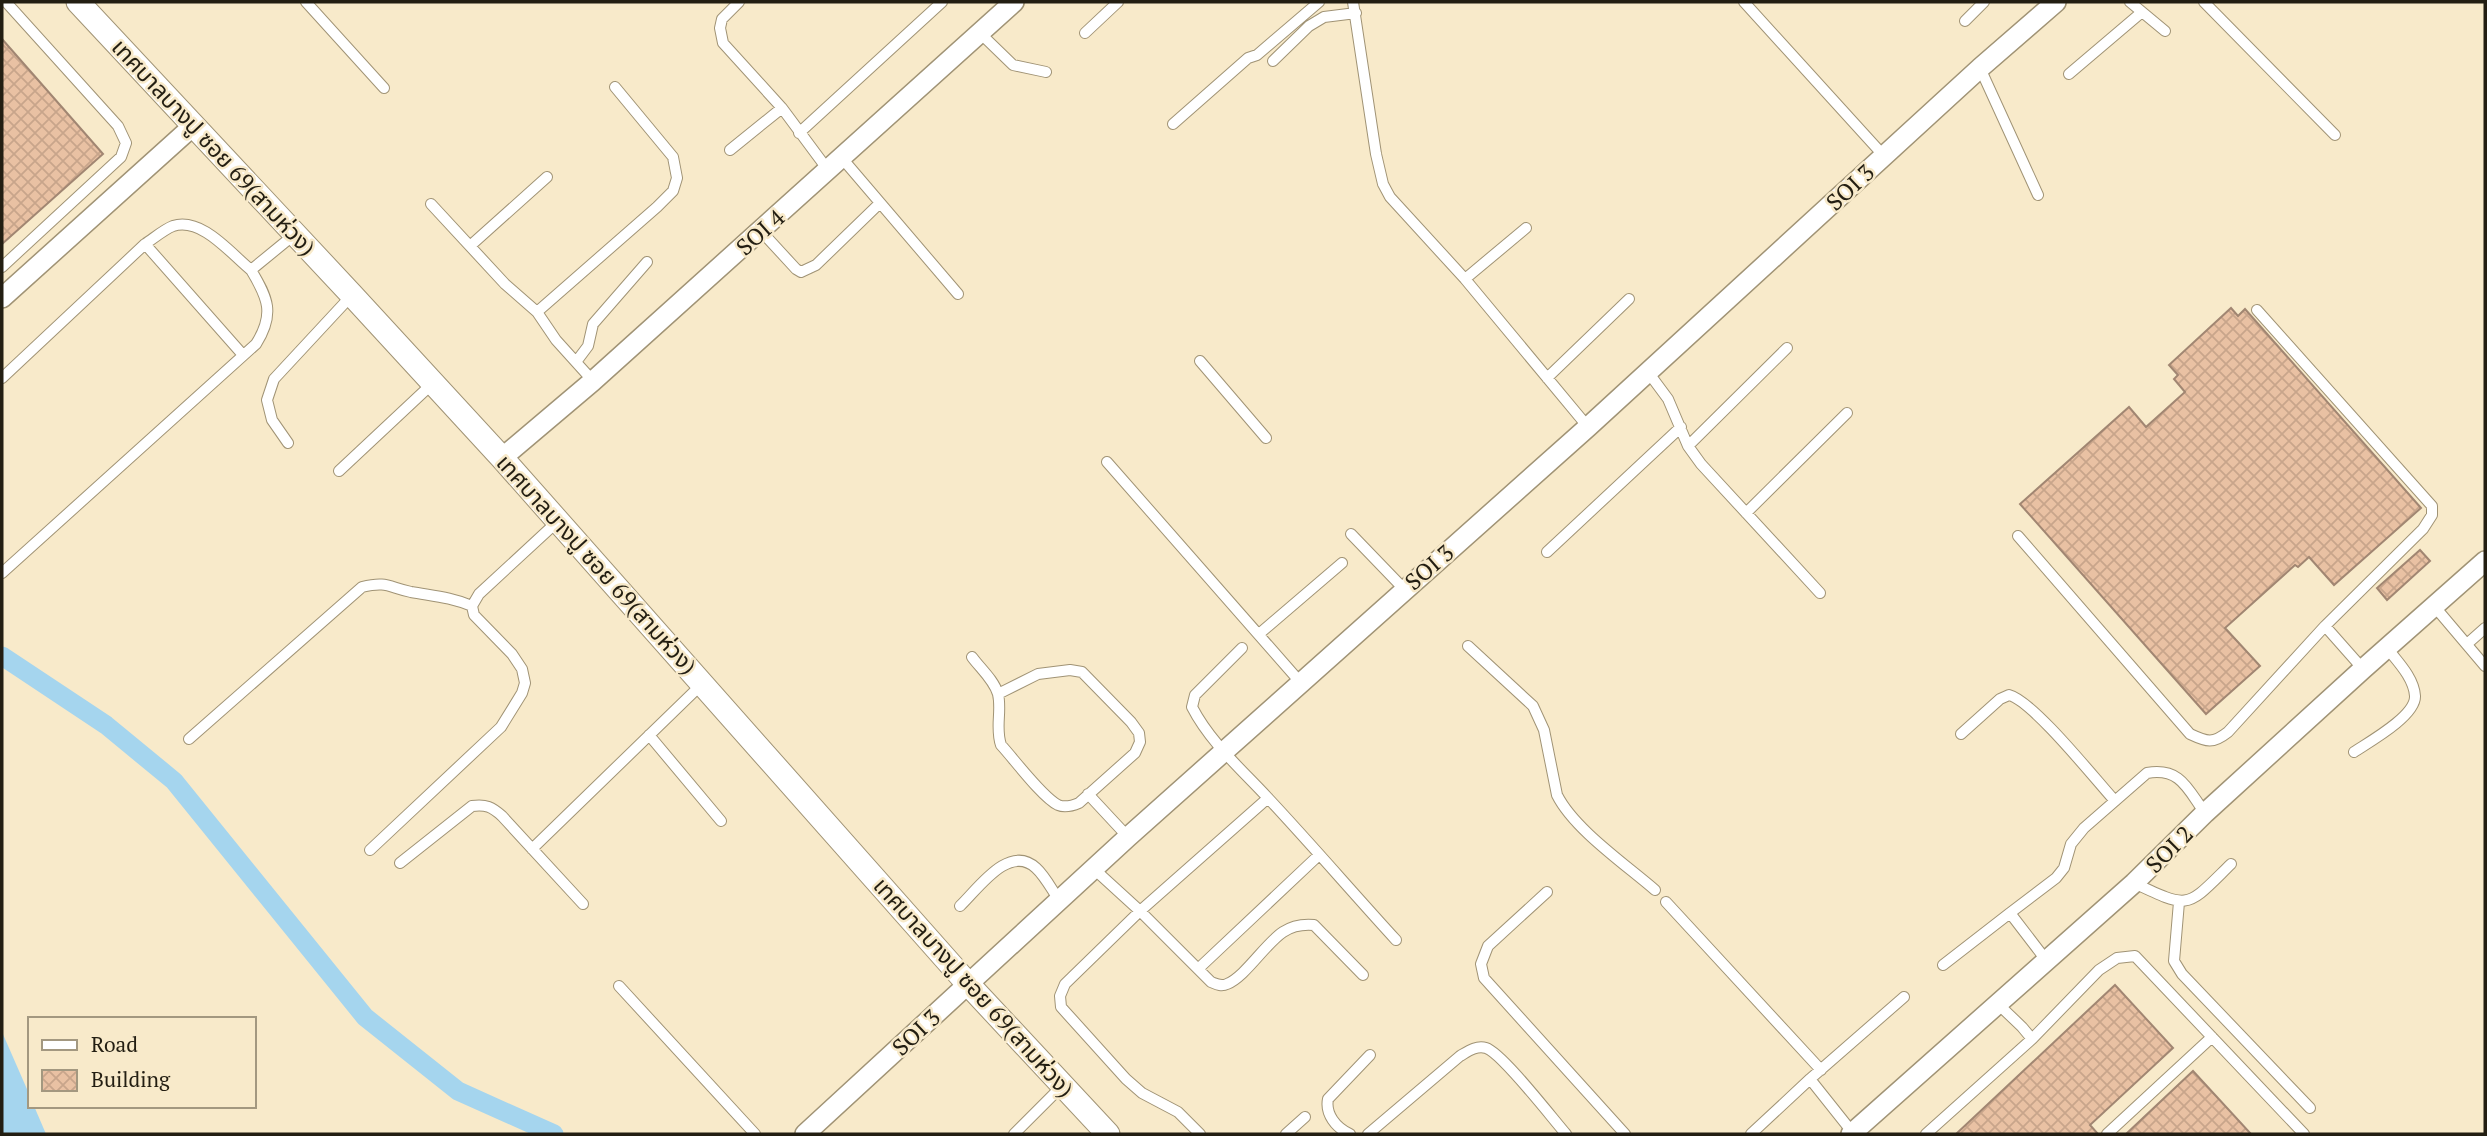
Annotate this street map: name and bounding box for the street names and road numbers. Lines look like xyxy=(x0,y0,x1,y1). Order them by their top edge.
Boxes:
street label: เทศบาลบางปู ซอย 69(สามห่วง) xyxy=(105,32,323,262)
street label: SOI 3 xyxy=(1819,157,1881,217)
street label: SOI 4 xyxy=(729,201,791,262)
street label: เทศบาลบางปู ซอย 69(สามห่วง) xyxy=(490,447,704,681)
street label: SOI 3 xyxy=(1398,537,1460,597)
street label: SOI 2 xyxy=(2138,818,2200,880)
street label: เทศบาลบางปู ซอย 69(สามห่วง) xyxy=(867,870,1081,1104)
street label: SOI 3 xyxy=(885,1002,947,1062)

